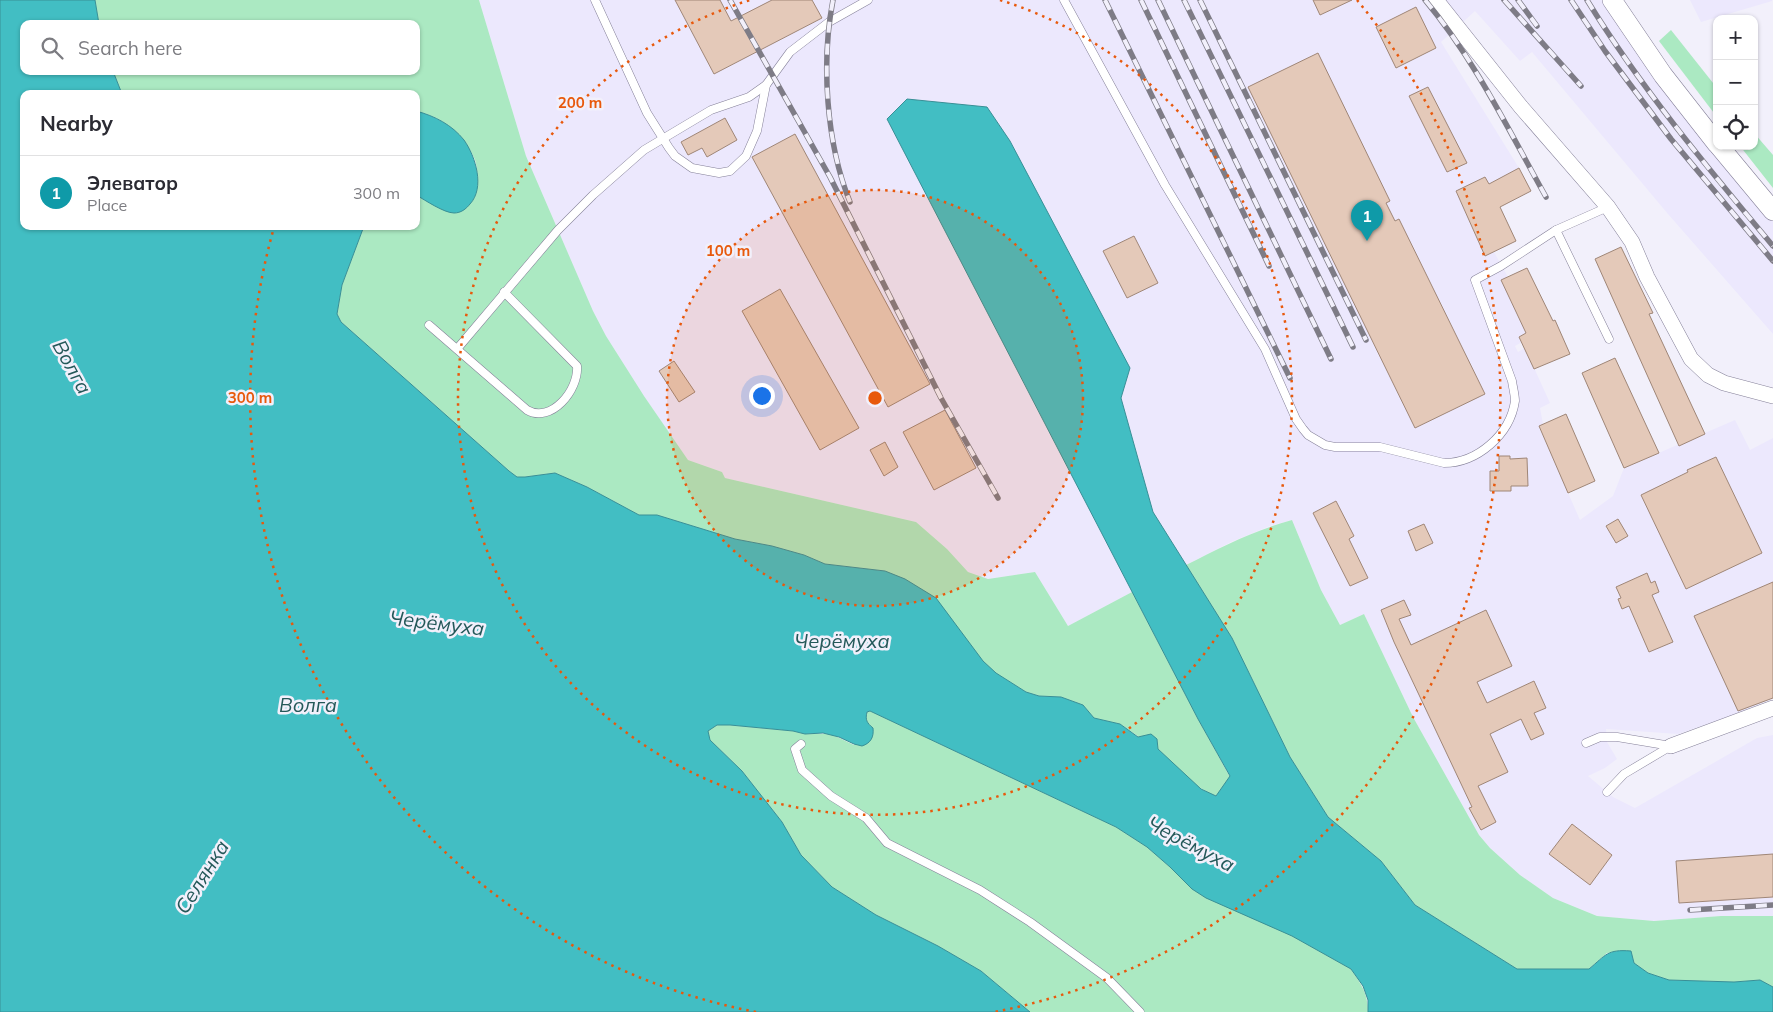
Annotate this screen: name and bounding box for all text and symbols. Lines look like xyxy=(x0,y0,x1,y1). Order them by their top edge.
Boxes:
map controls xyxy=(1713,15,1758,150)
button: + xyxy=(1713,15,1758,60)
search box xyxy=(20,20,420,75)
icon: search xyxy=(38,34,66,62)
text: Search here xyxy=(78,36,182,60)
button: − xyxy=(1713,60,1758,105)
text: 200 m xyxy=(558,93,602,112)
button: locate xyxy=(1713,105,1758,150)
text: Nearby xyxy=(40,110,113,136)
text: Элеватор xyxy=(87,171,178,195)
text: 1 xyxy=(51,183,61,203)
text: 300 m xyxy=(353,183,400,203)
text: Place xyxy=(87,195,127,215)
pin: 1 xyxy=(1351,200,1383,241)
text: 100 m xyxy=(706,241,750,260)
water label: Волга xyxy=(47,335,97,398)
your location xyxy=(749,383,775,409)
text: 300 m xyxy=(228,388,272,407)
centre of rings xyxy=(866,389,884,407)
water label: Черёмуха xyxy=(388,604,486,641)
water label: Черёмуха xyxy=(794,628,890,653)
water label: Волга xyxy=(279,692,337,717)
water label: Черёмуха xyxy=(1143,810,1239,877)
water label: Селянка xyxy=(169,835,234,918)

